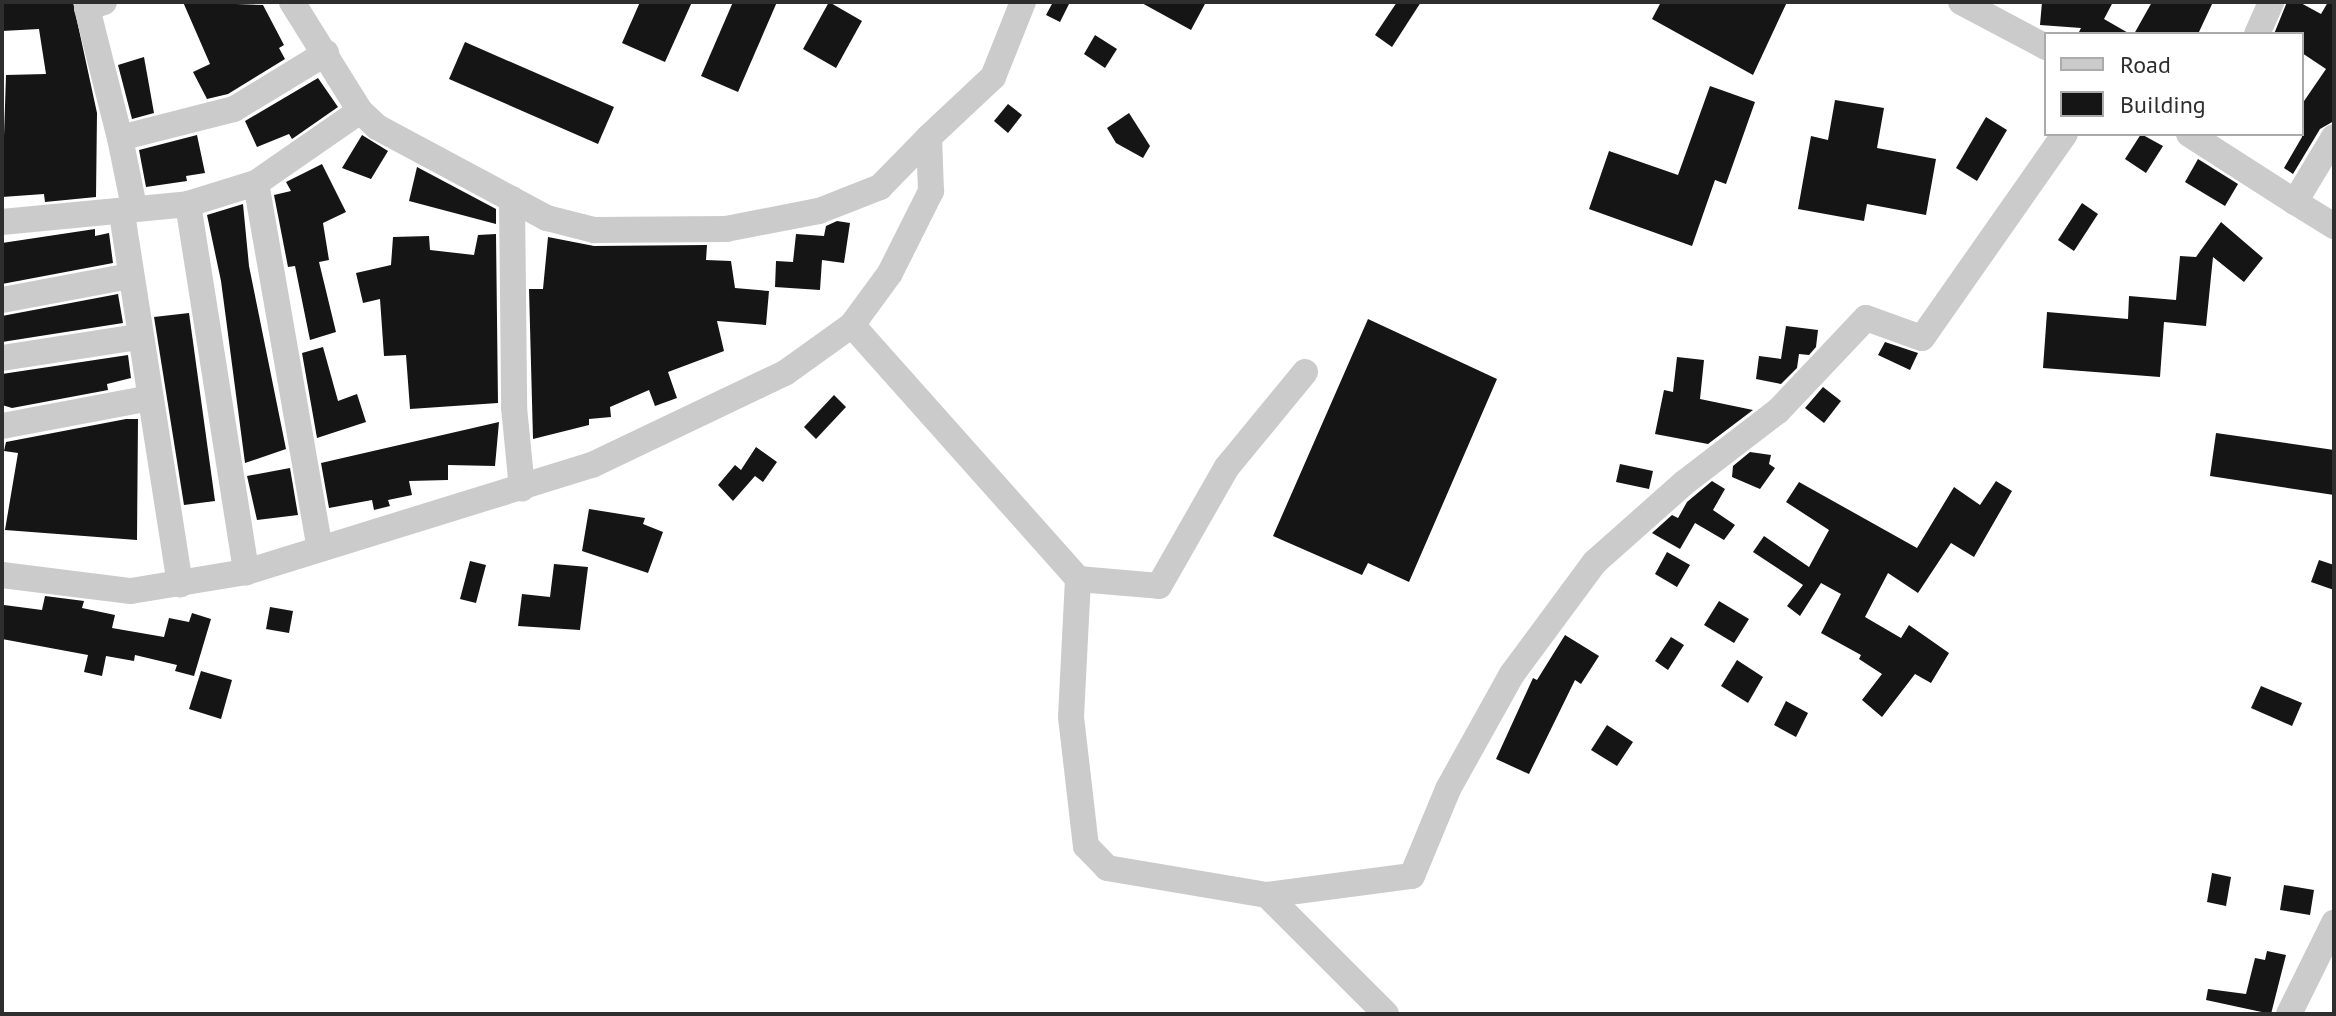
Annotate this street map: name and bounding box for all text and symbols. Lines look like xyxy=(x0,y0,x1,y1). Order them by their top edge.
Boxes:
legend xyxy=(2044,32,2304,136)
text: Road xyxy=(2120,49,2171,80)
text: Building xyxy=(2120,89,2206,120)

